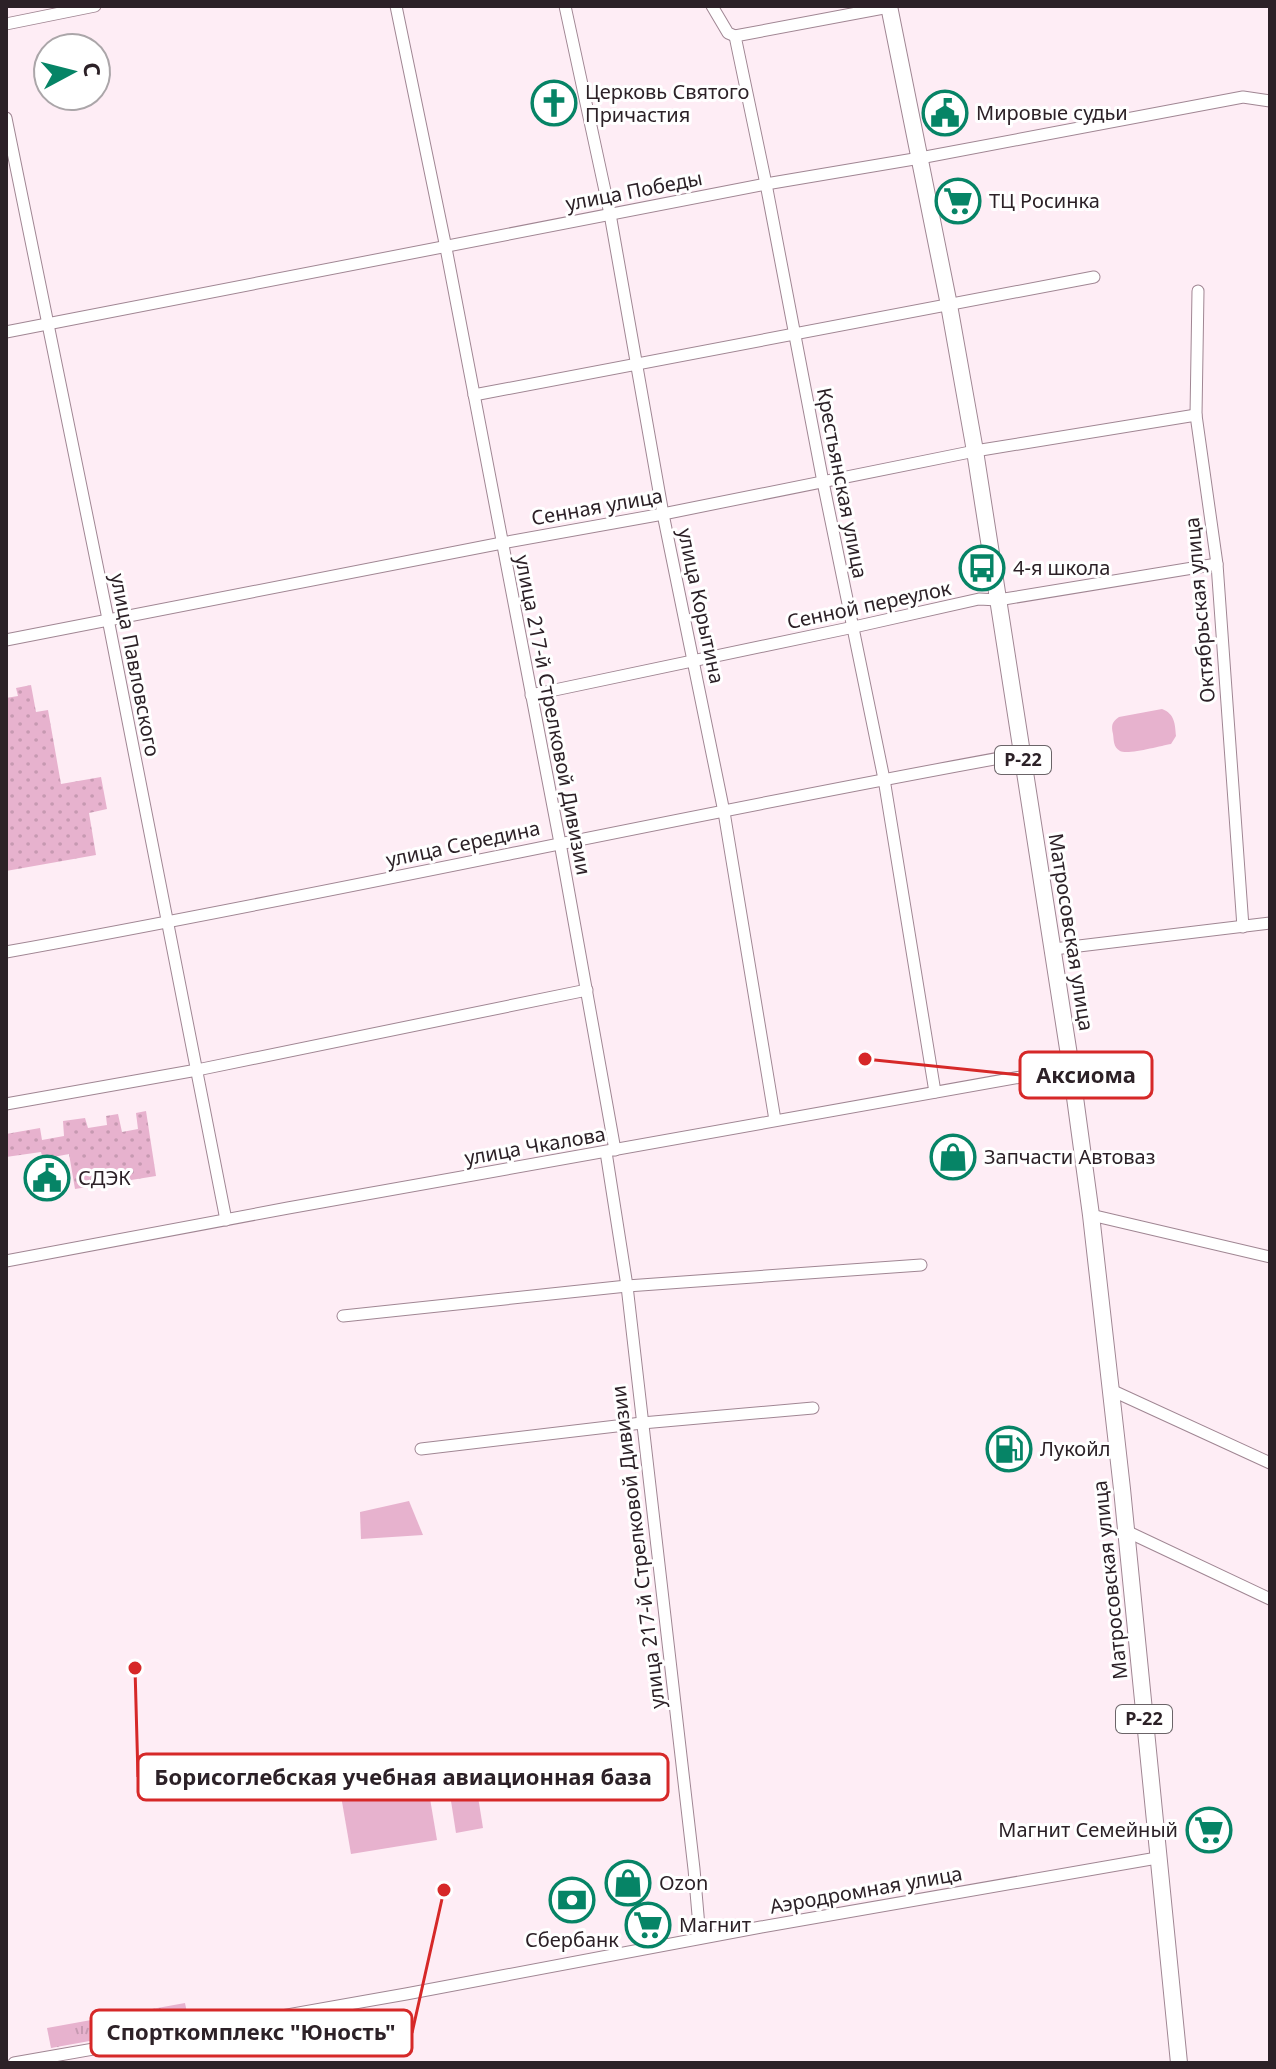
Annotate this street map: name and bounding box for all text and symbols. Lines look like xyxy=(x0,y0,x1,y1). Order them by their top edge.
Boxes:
north arrow xyxy=(32,32,112,112)
text: С xyxy=(77,61,109,78)
place label: Церковь Святого Причастия xyxy=(585,78,750,128)
church icon: Церковь Святого Причастия xyxy=(530,79,578,127)
public building icon: Мировые судьи xyxy=(921,89,969,137)
place label: Мировые судьи xyxy=(976,99,1128,126)
street label: улица Победы xyxy=(563,164,704,217)
supermarket icon: ТЦ Росинка xyxy=(934,177,982,225)
place label: ТЦ Росинка xyxy=(989,187,1100,214)
street label: Крестьянская улица xyxy=(811,385,874,581)
street label: Сенная улица xyxy=(529,482,665,531)
street label: Октябрьская улица xyxy=(1178,516,1221,704)
street label: улица Корытина xyxy=(672,526,731,686)
bus stop icon: 4-я школа xyxy=(958,544,1006,592)
street label: улица 217-й Стрелковой Дивизии xyxy=(509,553,598,877)
place label: 4-я школа xyxy=(1013,554,1110,581)
street label: улица Павловского xyxy=(104,571,167,759)
street label: Сенной переулок xyxy=(784,574,954,635)
road number: Р-22 xyxy=(995,746,1051,774)
street label: улица Середина xyxy=(383,814,542,873)
street label: Матросовская улица xyxy=(1043,831,1100,1033)
callout: Аксиома xyxy=(1020,1052,1152,1098)
text: Аксиома xyxy=(1036,1059,1136,1089)
street label: улица Чкалова xyxy=(462,1120,608,1171)
shop icon: Запчасти Автоваз xyxy=(929,1133,977,1181)
place label: Запчасти Автоваз xyxy=(984,1143,1155,1170)
public building icon: СДЭК xyxy=(23,1154,71,1202)
place label: СДЭК xyxy=(78,1164,131,1191)
street label: улица 217-й Стрелковой Дивизии xyxy=(604,1384,671,1710)
fuel station icon: Лукойл xyxy=(985,1425,1033,1473)
place label: Лукойл xyxy=(1040,1435,1110,1462)
street label: Матросовская улица xyxy=(1086,1479,1133,1681)
road number: Р-22 xyxy=(1116,1705,1172,1733)
callout: Борисоглебская учебная авиационная база xyxy=(138,1754,668,1800)
text: Борисоглебская учебная авиационная база xyxy=(154,1761,652,1791)
supermarket icon: Магнит Семейный xyxy=(1185,1806,1233,1854)
place label: Магнит Семейный xyxy=(998,1816,1178,1843)
shop icon: Ozon xyxy=(604,1859,652,1907)
street label: Аэродромная улица xyxy=(768,1859,964,1920)
place label: Ozon xyxy=(659,1869,708,1896)
bank icon: Сбербанк xyxy=(548,1876,596,1924)
supermarket icon: Магнит xyxy=(624,1901,672,1949)
place label: Магнит xyxy=(679,1911,751,1938)
place label: Сбербанк xyxy=(525,1926,619,1953)
callout: Спорткомплекс "Юность" xyxy=(91,2010,412,2056)
text: Спорткомплекс "Юность" xyxy=(107,2016,395,2046)

